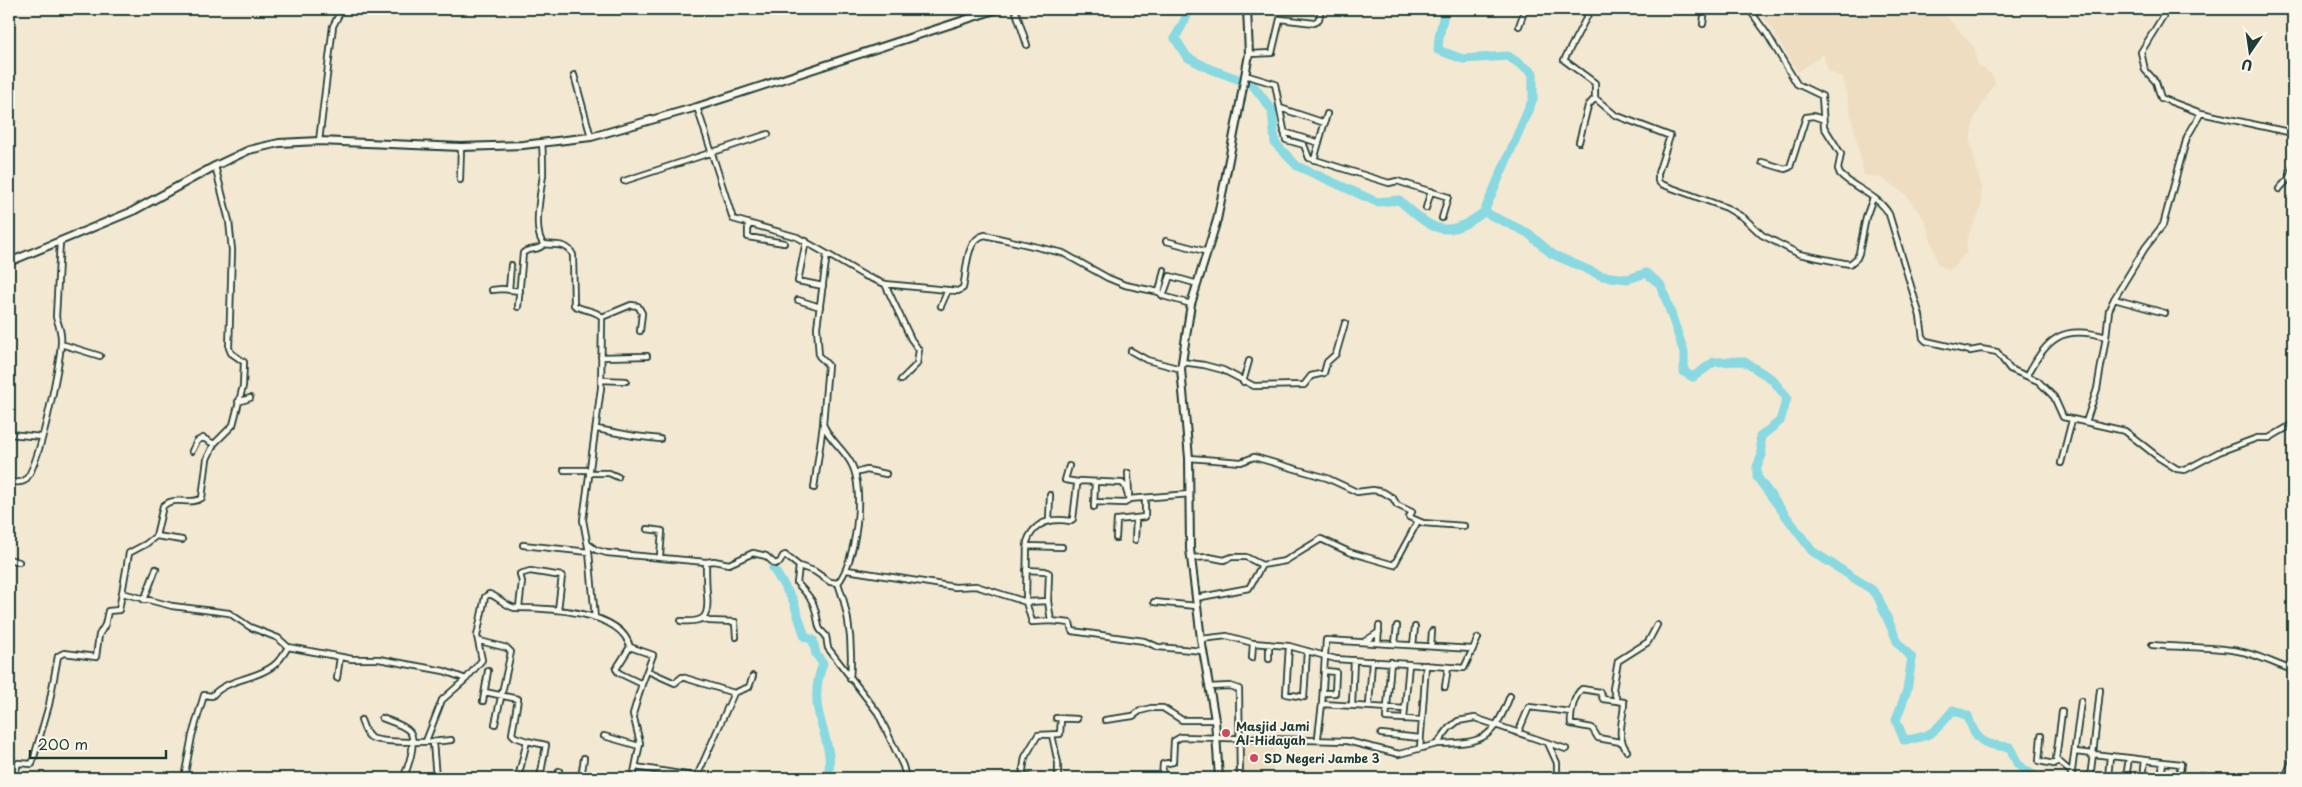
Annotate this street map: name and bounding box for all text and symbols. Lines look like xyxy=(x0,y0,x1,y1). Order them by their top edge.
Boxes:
north arrow xyxy=(2224,28,2274,78)
text: U xyxy=(2239,54,2255,77)
place label: Masjid Jami Al-Hidayah xyxy=(1236,717,1310,749)
scale bar xyxy=(30,727,166,759)
marker: Masjid Jami Al-Hidayah xyxy=(1220,727,1232,739)
text: 200 m xyxy=(38,732,88,755)
place label: SD Negeri Jambe 3 xyxy=(1264,749,1380,767)
marker: SD Negeri Jambe 3 xyxy=(1248,752,1260,764)

